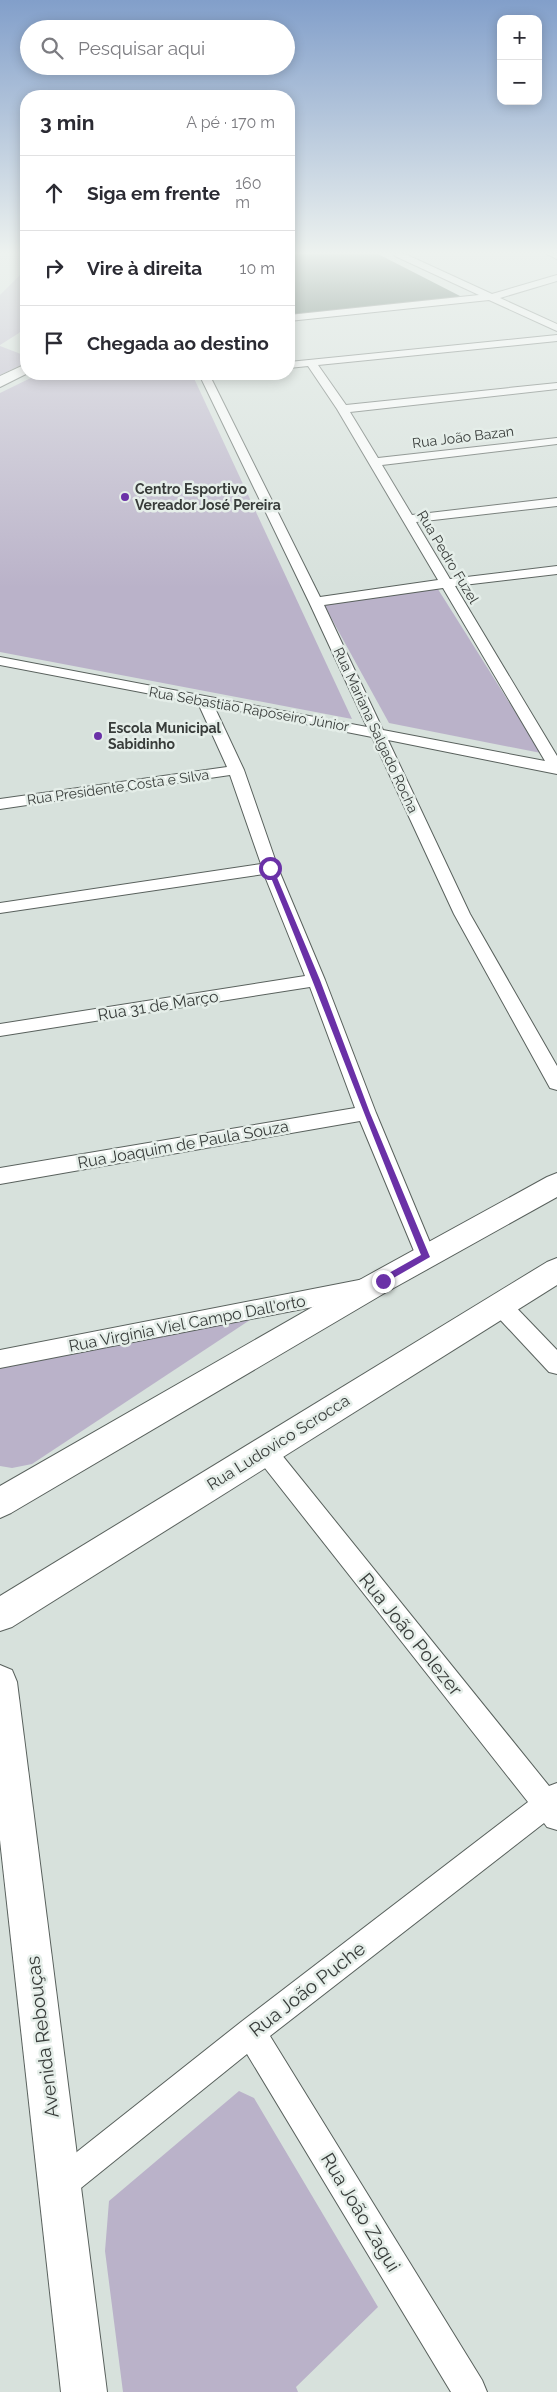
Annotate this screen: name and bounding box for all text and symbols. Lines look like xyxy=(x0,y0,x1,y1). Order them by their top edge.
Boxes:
map controls xyxy=(497,15,542,105)
button: + xyxy=(497,15,542,60)
search box xyxy=(20,20,295,75)
icon: search xyxy=(38,34,66,62)
text: Pesquisar aqui xyxy=(78,37,205,59)
button: − xyxy=(497,60,542,105)
text: 3 min xyxy=(40,110,94,135)
text: A pé · 170 m xyxy=(186,113,275,132)
text: 160 m xyxy=(235,174,262,212)
icon: ahead xyxy=(40,179,68,207)
text: Siga em frente xyxy=(87,182,220,204)
icon: right xyxy=(40,254,68,282)
text: Vire à direita xyxy=(87,257,202,279)
text: 10 m xyxy=(240,259,275,278)
icon: arrive xyxy=(40,329,68,357)
text: Chegada ao destino xyxy=(87,332,269,354)
street label: Rua João Bazan xyxy=(411,423,515,451)
place label: Centro Esportivo Vereador José Pereira xyxy=(135,481,281,513)
marker: Centro Esportivo Vereador José Pereira xyxy=(119,491,131,503)
street label: Rua Pedro Fuzel xyxy=(414,508,482,606)
street label: Rua Mariana Salgado Rocha xyxy=(331,645,421,815)
street label: Rua Sebastião Raposeiro Júnior xyxy=(148,684,350,735)
place label: Escola Municipal Sabidinho xyxy=(108,720,222,752)
marker: Escola Municipal Sabidinho xyxy=(92,730,104,742)
street label: Rua Presidente Costa e Silva xyxy=(26,766,210,808)
route start xyxy=(259,857,282,880)
street label: Rua 31 de Março xyxy=(96,987,220,1024)
street label: Rua Joaquim de Paula Souza xyxy=(76,1117,290,1172)
route end xyxy=(372,1270,395,1293)
street label: Rua Virgínia Viel Campo Dall'orto xyxy=(67,1291,307,1356)
street label: Rua Ludovico Scrocca xyxy=(203,1391,353,1494)
street label: Rua João Polezer xyxy=(355,1568,467,1700)
street label: Rua João Puche xyxy=(245,1937,369,2041)
street label: Avenida Rebouças xyxy=(21,1955,63,2119)
street label: Rua João Zagui xyxy=(317,2149,405,2275)

